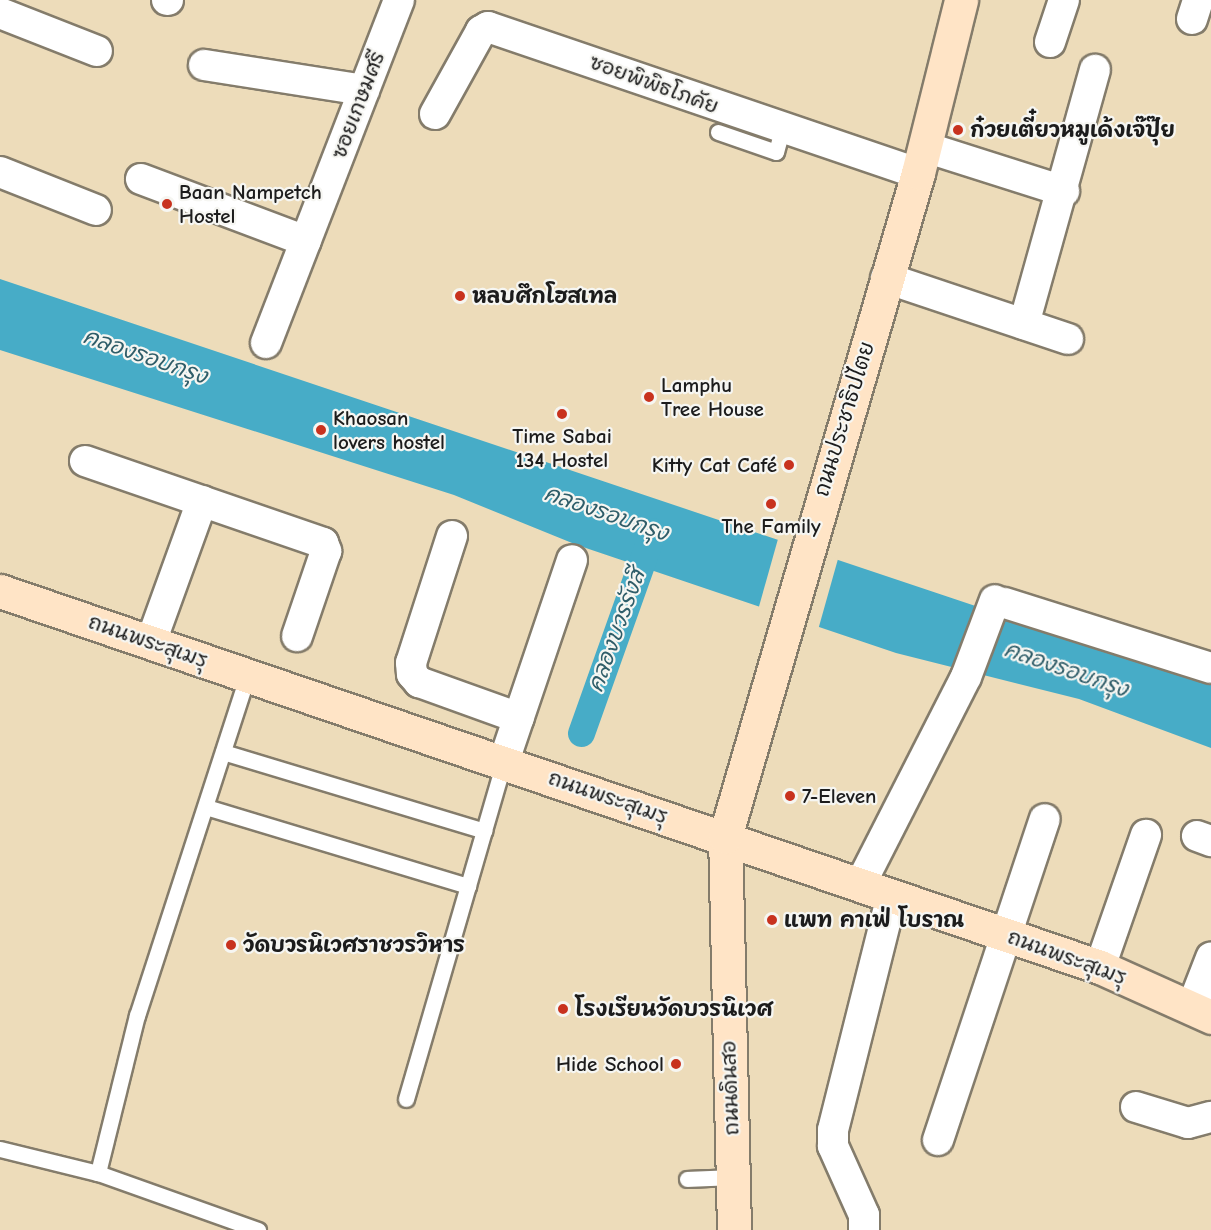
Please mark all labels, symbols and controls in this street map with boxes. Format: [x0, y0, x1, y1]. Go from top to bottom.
street label: ซอยเกษมศรี [326, 48, 390, 162]
street label: ซอยพิพิธโภคัย [586, 49, 722, 119]
place label: ก๋วยเตี๋ยวหมูเด้งเจ๊ปุ๊ย [970, 117, 1175, 143]
marker: ก๋วยเตี๋ยวหมูเด้งเจ๊ปุ๊ย [951, 123, 965, 137]
place label: Baan Nampetch Hostel [179, 179, 322, 229]
marker: Baan Nampetch Hostel [160, 197, 174, 211]
place label: หลบศึกโฮสเทล [472, 283, 617, 309]
marker: หลบศึกโฮสเทล [453, 289, 467, 303]
water label: คลองรอบกรุง [80, 324, 210, 390]
street label: ถนนประชาธิปไตย [808, 339, 880, 499]
place label: Lamphu Tree House [661, 372, 764, 422]
marker: Lamphu Tree House [642, 390, 656, 404]
place label: Khaosan lovers hostel [333, 405, 445, 455]
marker: Time Sabai 134 Hostel [555, 407, 569, 421]
marker: Khaosan lovers hostel [314, 423, 328, 437]
place label: Time Sabai 134 Hostel [512, 423, 612, 473]
place label: Kitty Cat Café [652, 452, 777, 478]
marker: Kitty Cat Café [782, 458, 796, 472]
water label: คลองรอบกรุง [541, 481, 671, 547]
marker: The Family [764, 497, 778, 511]
place label: The Family [721, 513, 821, 539]
water label: คลองบวรรังสี [583, 566, 651, 696]
street label: ถนนพระสุเมรุ [85, 609, 211, 673]
water label: คลองรอบกรุง [1001, 637, 1131, 703]
street label: ถนนพระสุเมรุ [545, 765, 671, 829]
place label: 7-Eleven [802, 783, 876, 809]
marker: 7-Eleven [783, 789, 797, 803]
place label: แพท คาเฟ่ โบราณ [784, 907, 964, 933]
marker: แพท คาเฟ่ โบราณ [765, 913, 779, 927]
street label: ถนนพระสุเมรุ [1004, 924, 1130, 990]
place label: วัดบวรนิเวศราชวรวิหาร [243, 932, 465, 958]
marker: วัดบวรนิเวศราชวรวิหาร [224, 938, 238, 952]
place label: โรงเรียนวัดบวรนิเวศ [575, 996, 772, 1022]
marker: โรงเรียนวัดบวรนิเวศ [556, 1002, 570, 1016]
street label: ถนนดินสอ [716, 1040, 744, 1136]
place label: Hide School [556, 1051, 664, 1077]
marker: Hide School [669, 1057, 683, 1071]

